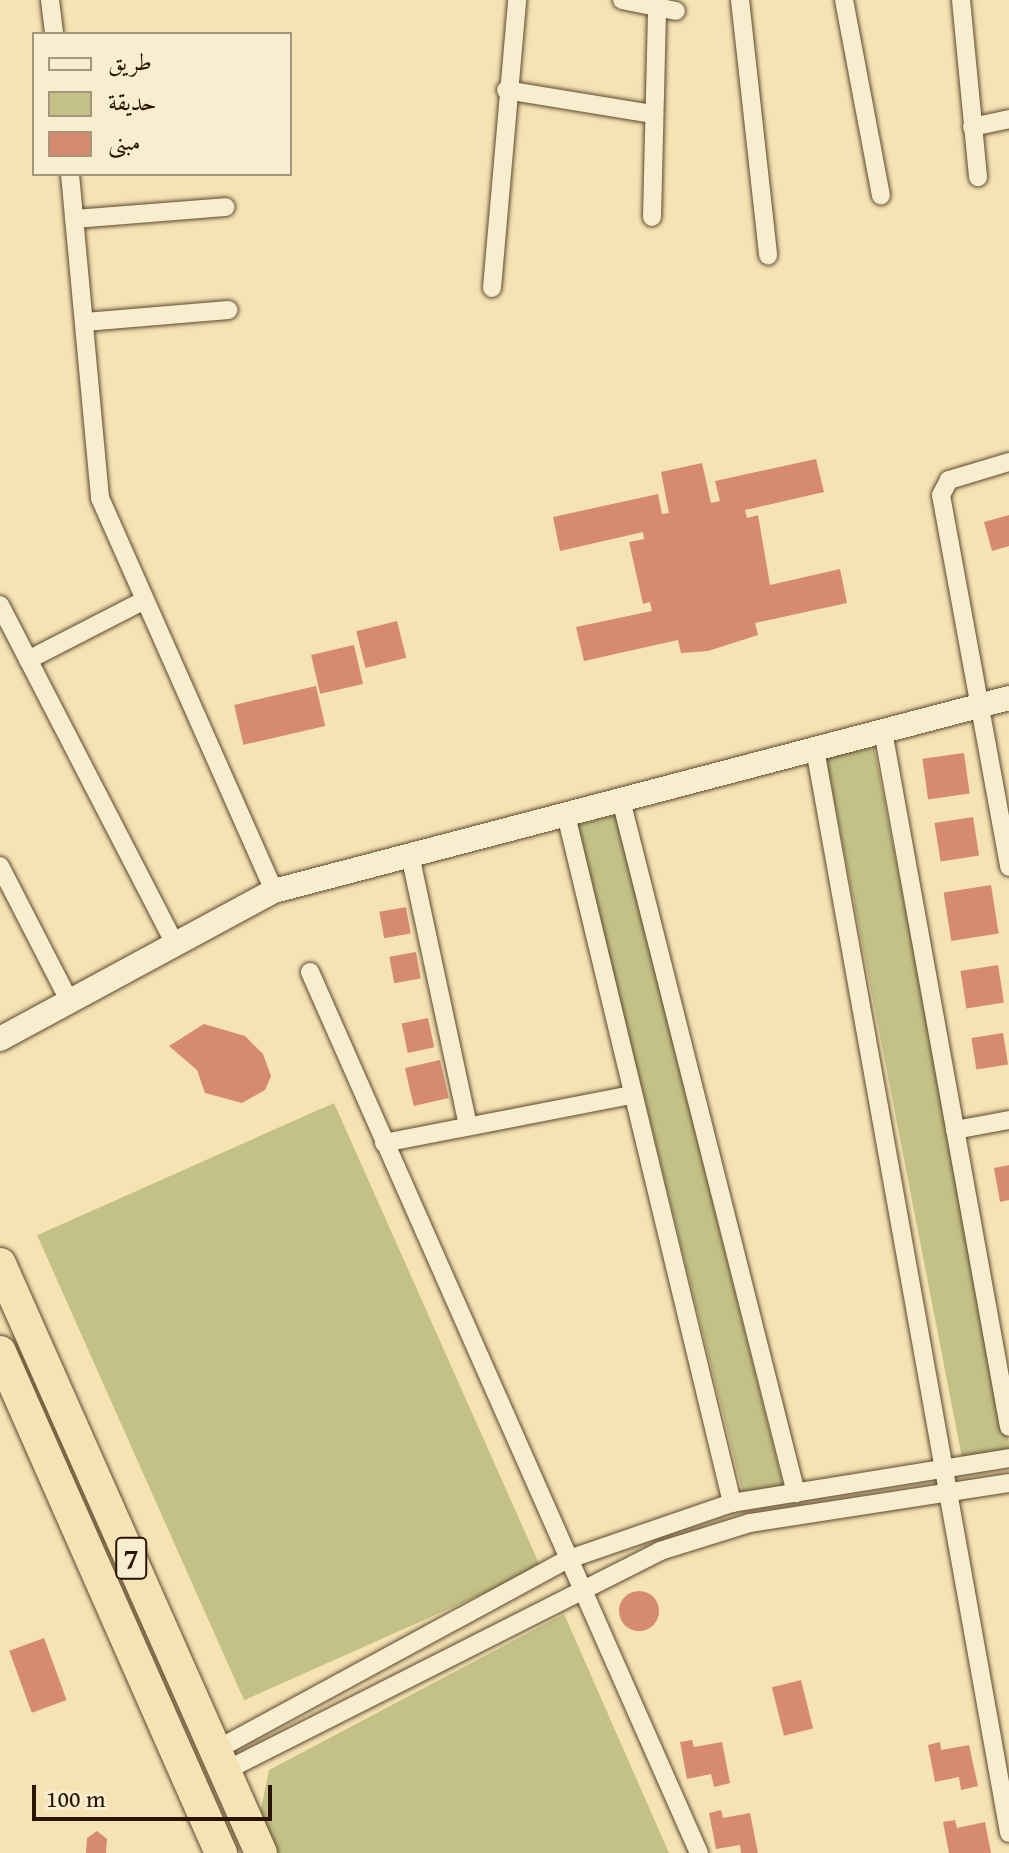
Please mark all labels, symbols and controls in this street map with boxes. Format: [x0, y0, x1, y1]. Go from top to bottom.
legend [32, 32, 292, 176]
text: طريق [108, 44, 152, 79]
text: حديقة [108, 84, 157, 119]
text: مبنى [108, 124, 141, 159]
road number: 7 [115, 1532, 147, 1584]
scale bar [36, 1769, 276, 1819]
text: 100 m [46, 1781, 106, 1816]

